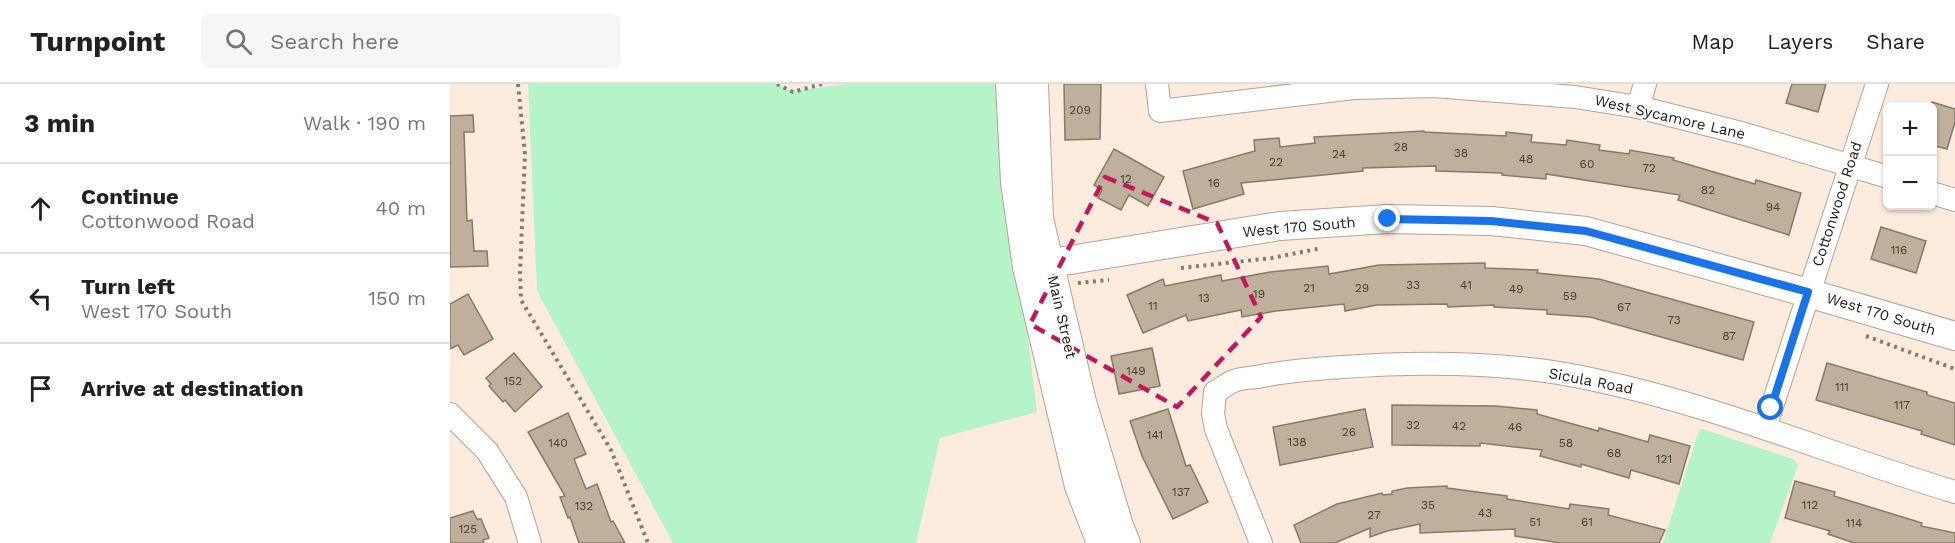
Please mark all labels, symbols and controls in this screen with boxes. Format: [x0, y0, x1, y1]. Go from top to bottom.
search box [201, 14, 621, 68]
text: Turnpoint [30, 25, 165, 58]
icon: search [222, 25, 255, 58]
text: Search here [270, 29, 399, 54]
text: Map [1691, 29, 1734, 54]
text: Layers [1767, 29, 1833, 54]
text: Share [1866, 29, 1925, 54]
street label: West Sycamore Lane [1593, 91, 1747, 143]
map controls [1883, 102, 1937, 210]
button: + [1883, 102, 1937, 156]
house number: 209 [1069, 103, 1091, 117]
text: 3 min [24, 108, 95, 138]
text: Walk · 190 m [303, 111, 426, 135]
street label: Cottonwood Road [1808, 139, 1866, 269]
house number: 28 [1394, 140, 1408, 154]
house number: 38 [1454, 146, 1468, 160]
house number: 24 [1332, 147, 1346, 161]
house number: 48 [1519, 152, 1533, 166]
house number: 22 [1269, 155, 1283, 169]
button: − [1883, 156, 1937, 210]
house number: 60 [1580, 157, 1594, 171]
house number: 72 [1642, 161, 1656, 175]
house number: 12 [1120, 172, 1132, 186]
house number: 16 [1208, 176, 1220, 190]
house number: 82 [1701, 183, 1715, 197]
text: Continue [81, 184, 179, 209]
icon: ahead [24, 192, 57, 225]
text: 40 m [375, 196, 426, 220]
house number: 94 [1766, 200, 1780, 214]
route end [1374, 205, 1400, 231]
text: Cottonwood Road [81, 209, 255, 233]
street label: West 170 South [1242, 213, 1356, 241]
house number: 116 [1891, 243, 1907, 257]
text: Turn left [81, 274, 175, 299]
street label: Main Street [1044, 274, 1080, 361]
house number: 33 [1406, 278, 1420, 292]
house number: 41 [1460, 278, 1472, 292]
house number: 21 [1303, 281, 1315, 295]
house number: 29 [1355, 281, 1369, 295]
icon: left [24, 282, 57, 315]
house number: 49 [1509, 282, 1523, 296]
text: 150 m [368, 286, 426, 310]
house number: 19 [1253, 287, 1265, 301]
house number: 59 [1563, 289, 1577, 303]
street label: West 170 South [1824, 289, 1938, 339]
house number: 13 [1198, 291, 1210, 305]
text: West 170 South [81, 299, 232, 323]
house number: 11 [1148, 299, 1158, 313]
house number: 67 [1617, 300, 1631, 314]
house number: 73 [1667, 313, 1681, 327]
house number: 87 [1722, 329, 1736, 343]
house number: 149 [1126, 364, 1146, 378]
street label: Sicula Road [1547, 364, 1635, 398]
icon: arrive [24, 372, 57, 405]
house number: 152 [504, 374, 522, 388]
text: Arrive at destination [81, 376, 304, 401]
house number: 111 [1835, 380, 1849, 394]
route start [1757, 394, 1783, 420]
house number: 117 [1894, 398, 1910, 412]
house number: 32 [1406, 418, 1420, 432]
house number: 42 [1452, 419, 1466, 433]
house number: 46 [1508, 420, 1522, 434]
house number: 26 [1342, 425, 1356, 439]
house number: 141 [1147, 428, 1163, 442]
house number: 138 [1287, 435, 1307, 449]
house number: 140 [548, 436, 568, 450]
house number: 58 [1559, 436, 1573, 450]
house number: 68 [1607, 446, 1621, 460]
house number: 121 [1656, 452, 1672, 466]
house number: 137 [1172, 485, 1190, 499]
house number: 35 [1421, 498, 1435, 512]
house number: 112 [1802, 498, 1818, 512]
house number: 132 [575, 499, 593, 513]
house number: 43 [1478, 506, 1492, 520]
house number: 27 [1367, 508, 1381, 522]
house number: 51 [1529, 515, 1541, 529]
house number: 61 [1581, 515, 1593, 529]
house number: 114 [1846, 516, 1862, 530]
house number: 125 [459, 522, 477, 536]

